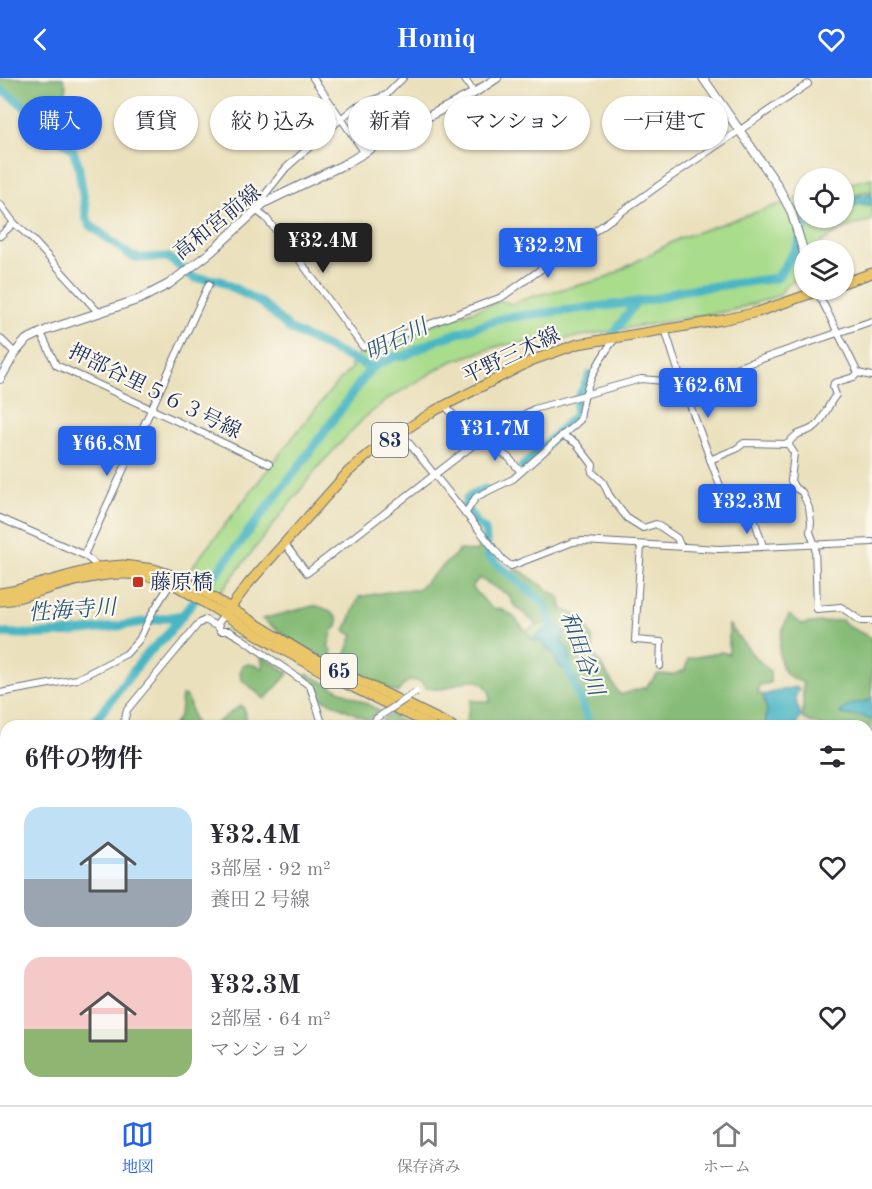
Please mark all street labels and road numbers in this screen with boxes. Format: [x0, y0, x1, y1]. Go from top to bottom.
street label: 高和宮前線 [169, 180, 265, 264]
street label: 平野三木線 [459, 323, 564, 388]
street label: 押部谷里５６３号線 [65, 340, 245, 443]
road number: 83 [372, 423, 408, 457]
road number: 65 [321, 654, 357, 688]

